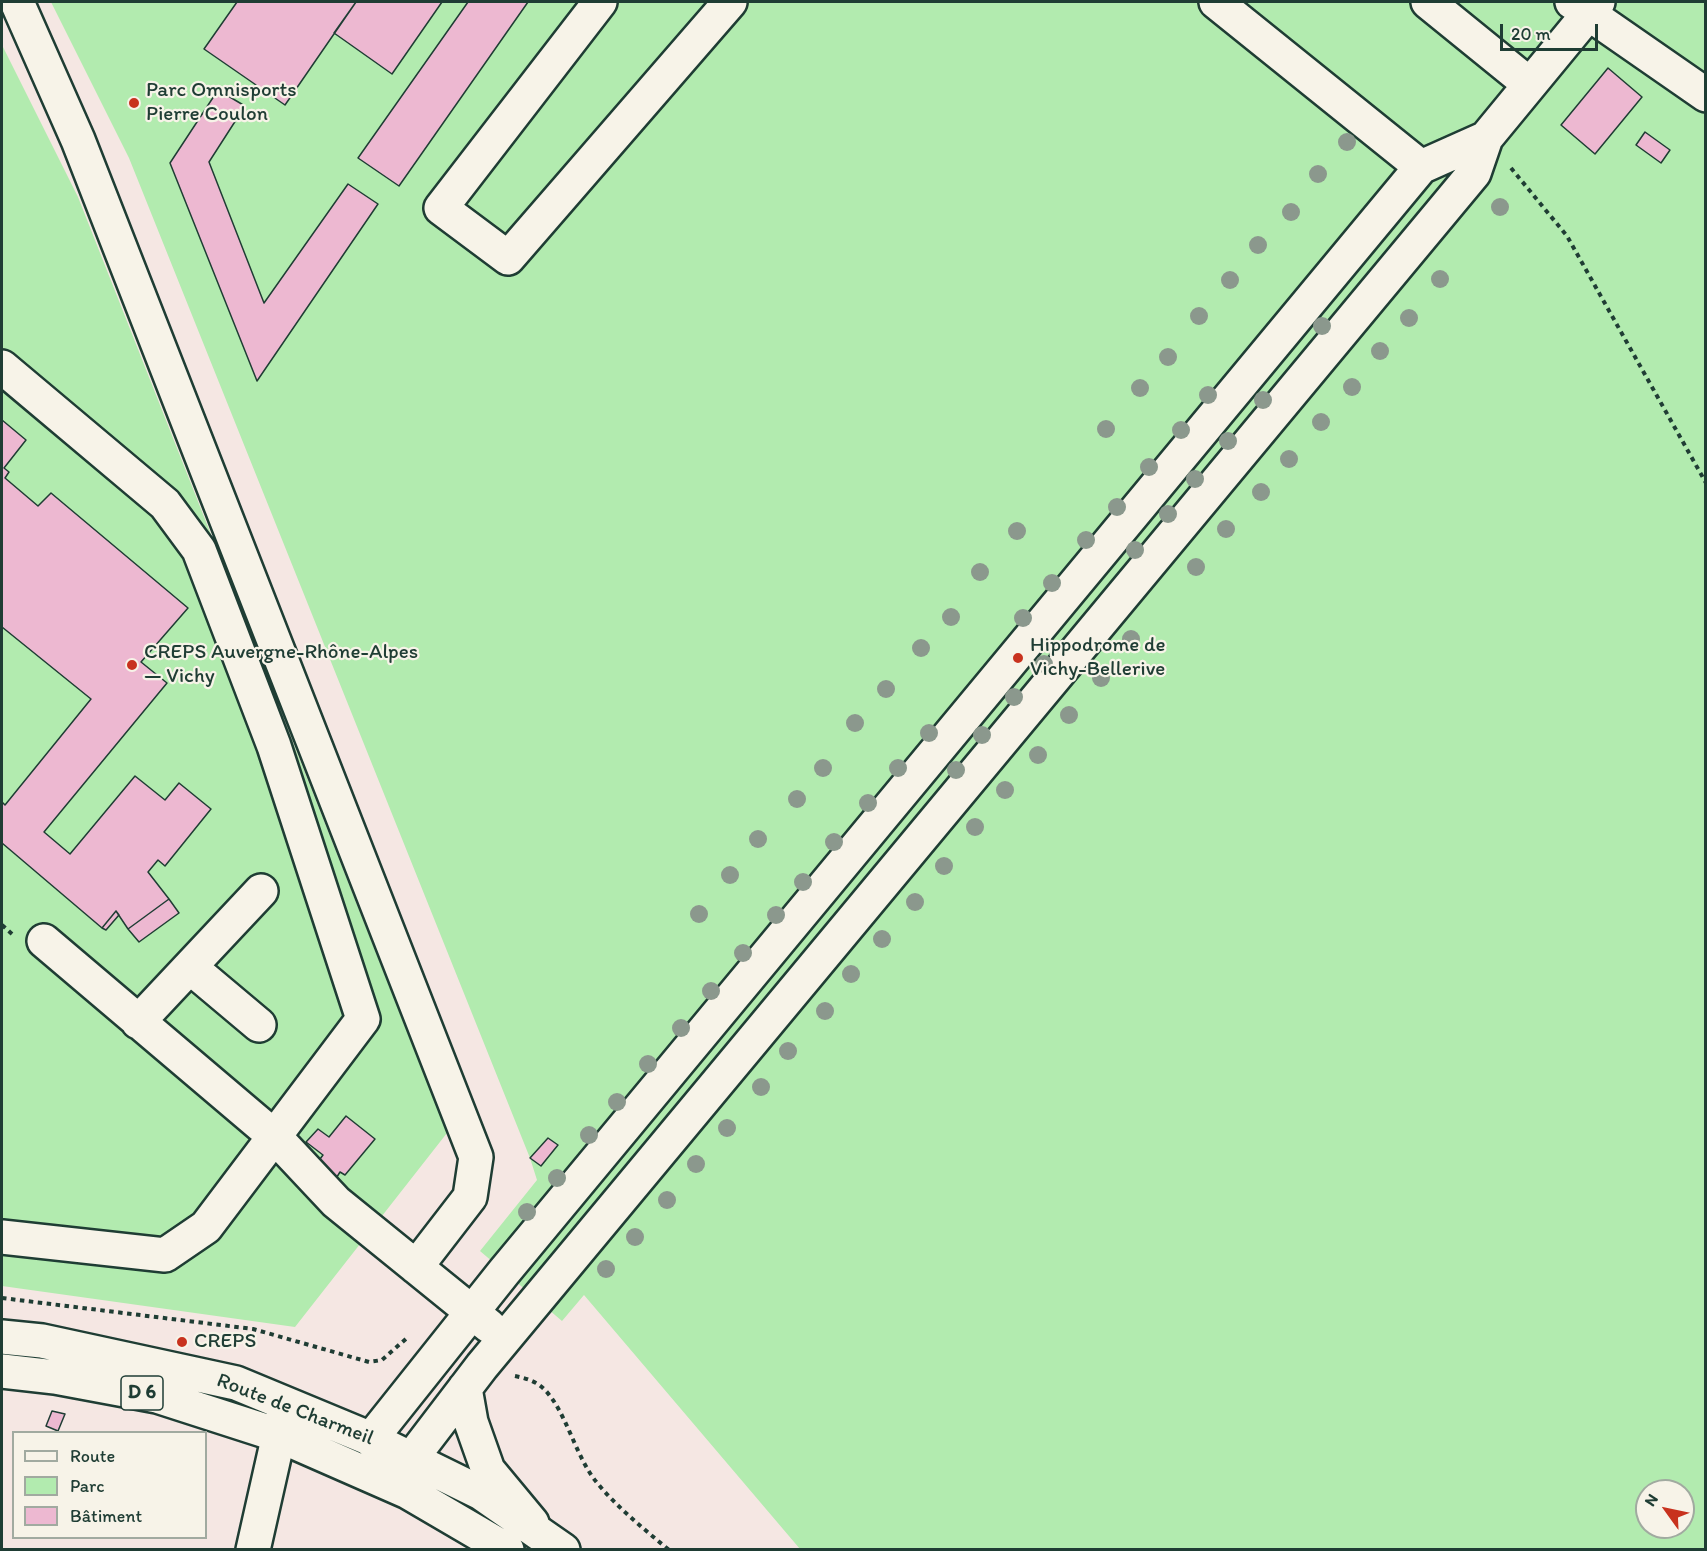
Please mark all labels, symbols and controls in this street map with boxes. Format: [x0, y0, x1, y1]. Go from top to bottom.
scale bar [1503, 12, 1600, 50]
text: 20 m [1511, 23, 1551, 45]
place label: Parc Omnisports Pierre Coulon [146, 78, 297, 128]
marker: Parc Omnisports Pierre Coulon [127, 96, 141, 110]
place label: Hippodrome de Vichy-Bellerive [1030, 633, 1166, 683]
place label: CREPS Auvergne-Rhône-Alpes — Vichy [144, 640, 418, 690]
marker: Hippodrome de Vichy-Bellerive [1011, 651, 1025, 665]
marker: CREPS Auvergne-Rhône-Alpes — Vichy [125, 658, 139, 672]
place label: CREPS [194, 1329, 256, 1355]
marker: CREPS [175, 1335, 189, 1349]
street label: Route de Charmeil [213, 1368, 377, 1452]
road number: D 6 [121, 1376, 163, 1410]
legend [12, 1431, 207, 1539]
text: Route [70, 1445, 115, 1467]
text: Parc [70, 1475, 104, 1497]
north arrow [1635, 1479, 1695, 1539]
text: N [1640, 1490, 1662, 1510]
text: Bâtiment [70, 1505, 142, 1527]

